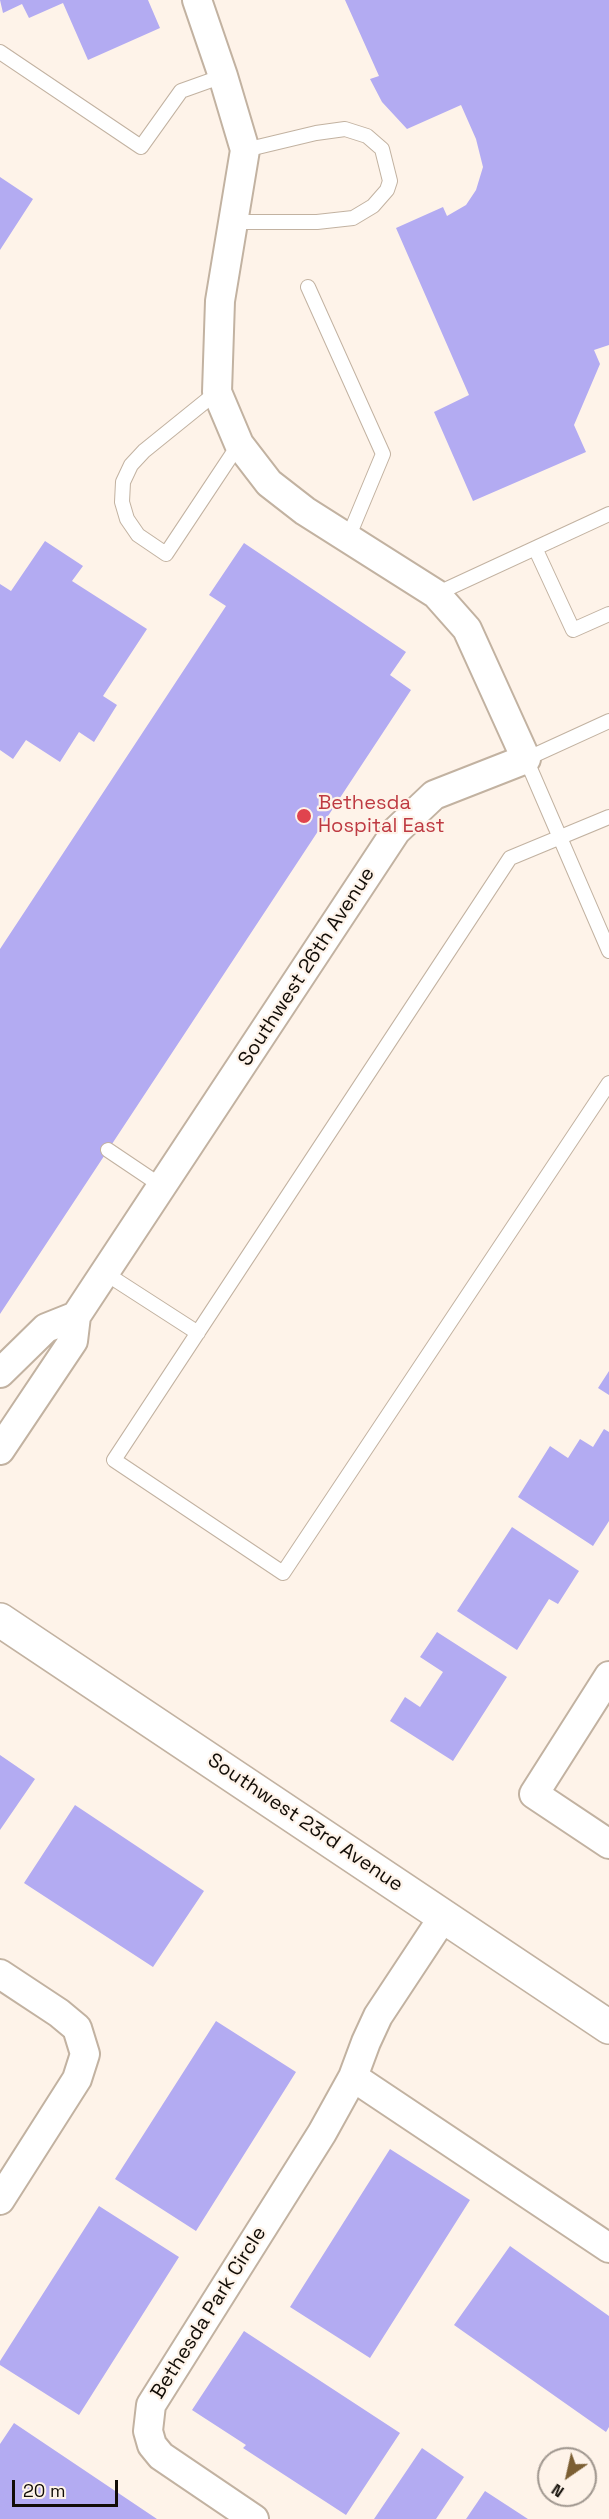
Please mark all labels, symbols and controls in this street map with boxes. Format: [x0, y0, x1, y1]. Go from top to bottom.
place label: Bethesda Hospital East [318, 792, 445, 839]
marker: Bethesda Hospital East [295, 807, 313, 825]
street label: Southwest 26th Avenue [234, 863, 380, 1071]
street label: Southwest 23rd Avenue [203, 1749, 407, 1897]
street label: Bethesda Park Circle [146, 2223, 272, 2403]
north arrow [537, 2447, 597, 2507]
scale bar [15, 2468, 122, 2506]
text: 20 m [23, 2479, 66, 2502]
text: N [547, 2479, 568, 2502]

